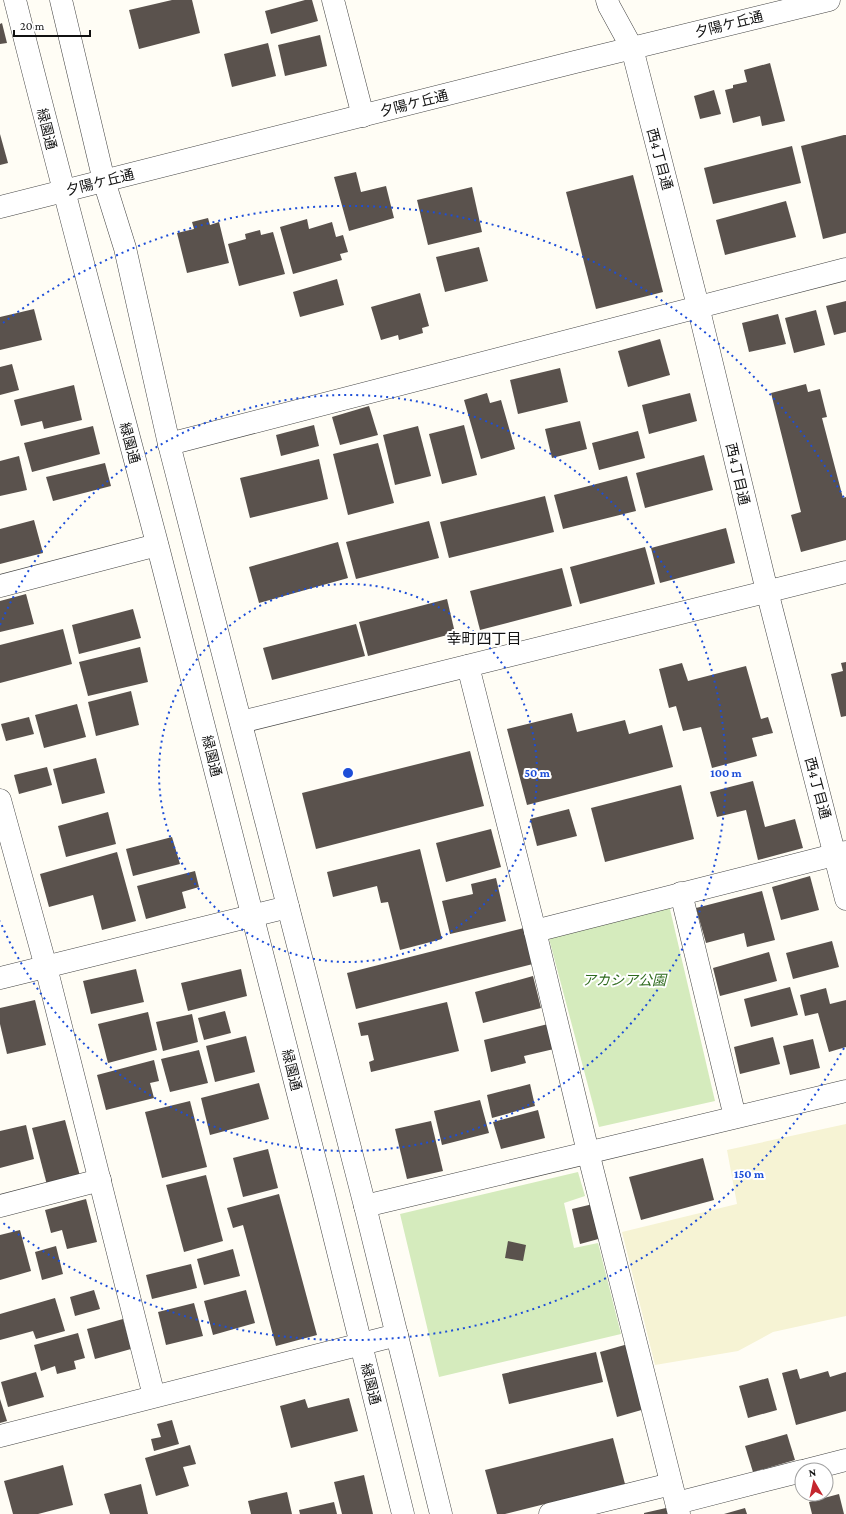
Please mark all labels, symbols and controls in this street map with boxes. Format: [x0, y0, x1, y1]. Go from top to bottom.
street label: 夕陽ケ丘通 [693, 8, 765, 40]
scale bar [14, 12, 90, 38]
text: 20 m [20, 19, 45, 33]
street label: 夕陽ケ丘通 [378, 87, 450, 119]
street label: 緑園通 [34, 107, 60, 151]
street label: 西4丁目通 [644, 126, 676, 192]
street label: 夕陽ケ丘通 [64, 166, 136, 198]
street label: 緑園通 [117, 421, 143, 465]
street label: 西4丁目通 [723, 441, 753, 507]
district label: 幸町四丁目 [446, 631, 522, 647]
street label: 緑園通 [199, 734, 225, 778]
street label: 西4丁目通 [802, 755, 834, 821]
centre of rings [341, 766, 355, 780]
text: 50 m [524, 766, 551, 780]
text: 100 m [710, 766, 743, 780]
park label: アカシア公園 [582, 972, 668, 988]
street label: 緑園通 [279, 1048, 305, 1092]
text: 150 m [734, 1167, 765, 1181]
street label: 緑園通 [358, 1362, 384, 1406]
north arrow [794, 1462, 834, 1502]
text: N [808, 1466, 818, 1479]

